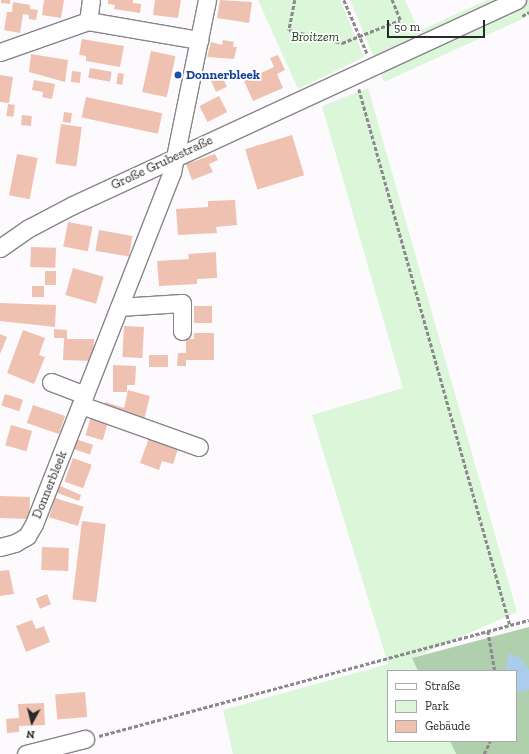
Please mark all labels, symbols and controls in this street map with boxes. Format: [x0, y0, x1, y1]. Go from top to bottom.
scale bar [389, 12, 487, 38]
text: 50 m [394, 20, 420, 34]
park label: Broitzem [291, 29, 339, 45]
place label: Donnerbleek [186, 67, 260, 83]
marker: Donnerbleek [173, 70, 183, 80]
street label: Große Grubestraße [109, 133, 215, 193]
street label: Donnerbleek [29, 449, 71, 521]
legend [387, 670, 517, 742]
text: Straße [425, 679, 460, 693]
text: Park [425, 699, 449, 713]
north arrow [12, 702, 52, 742]
text: Gebäude [425, 719, 470, 733]
text: N [26, 727, 35, 741]

